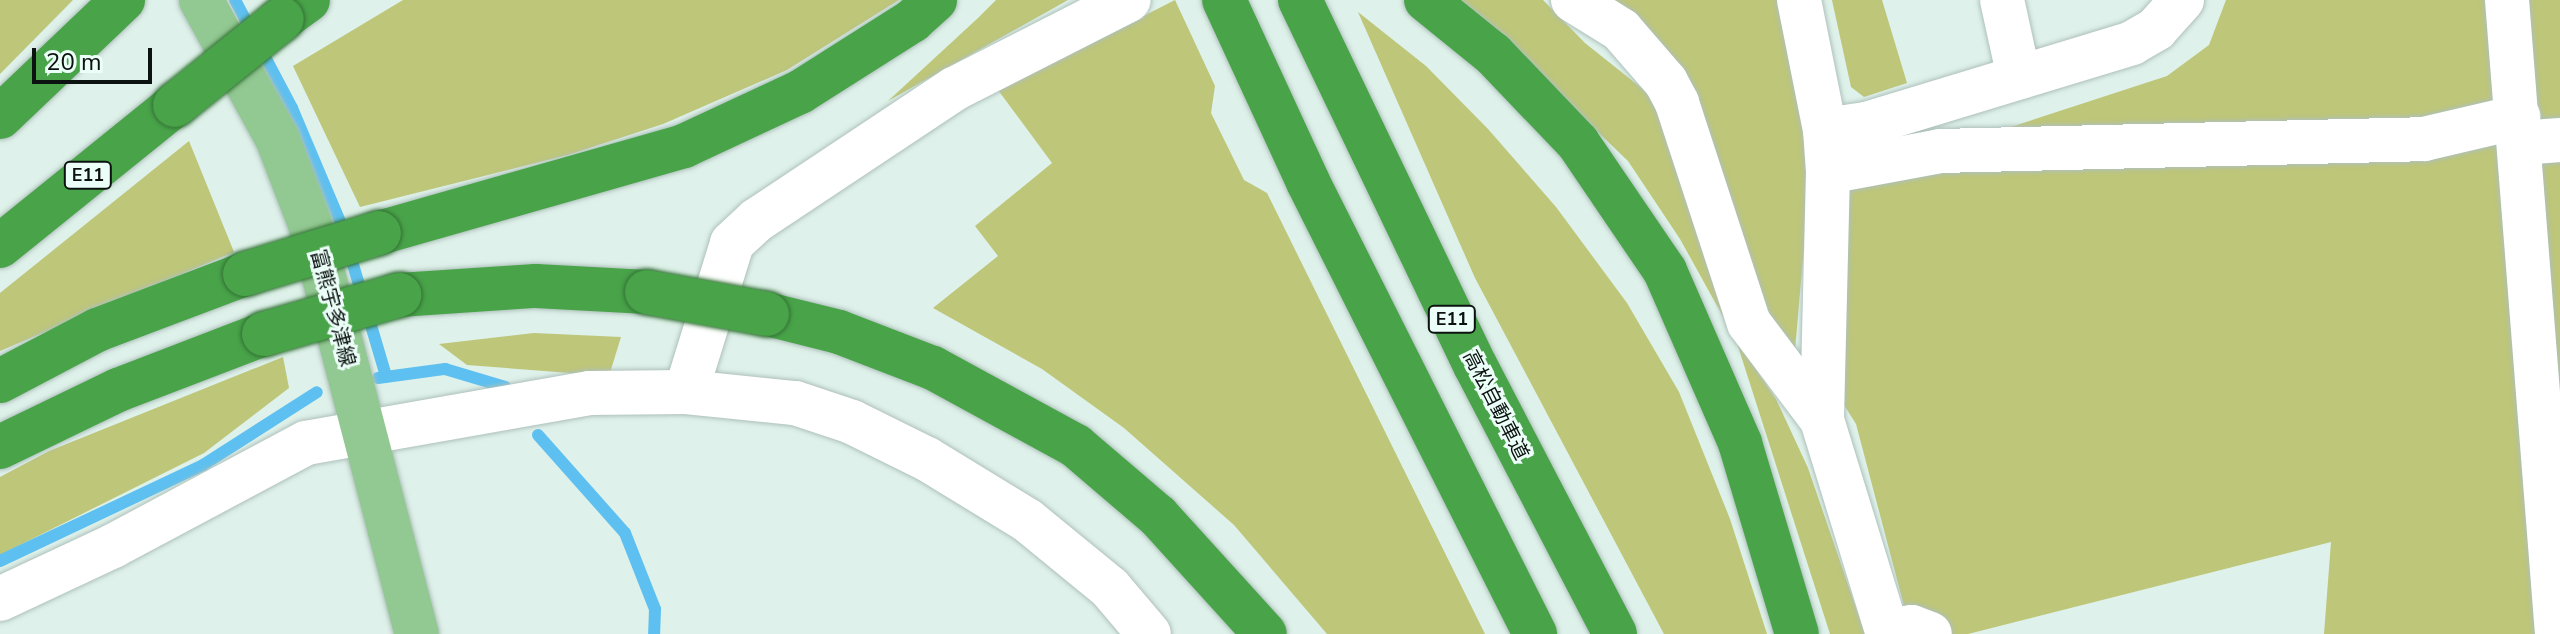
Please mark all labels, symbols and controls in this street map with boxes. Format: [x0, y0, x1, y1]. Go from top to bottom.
scale bar [36, 32, 156, 82]
text: 20 m [46, 46, 102, 78]
road number: E11 [62, 161, 114, 189]
street label: 富熊宇多津線 [306, 247, 360, 369]
road number: E11 [1426, 305, 1478, 333]
street label: 高松自動車道 [1458, 346, 1534, 464]

